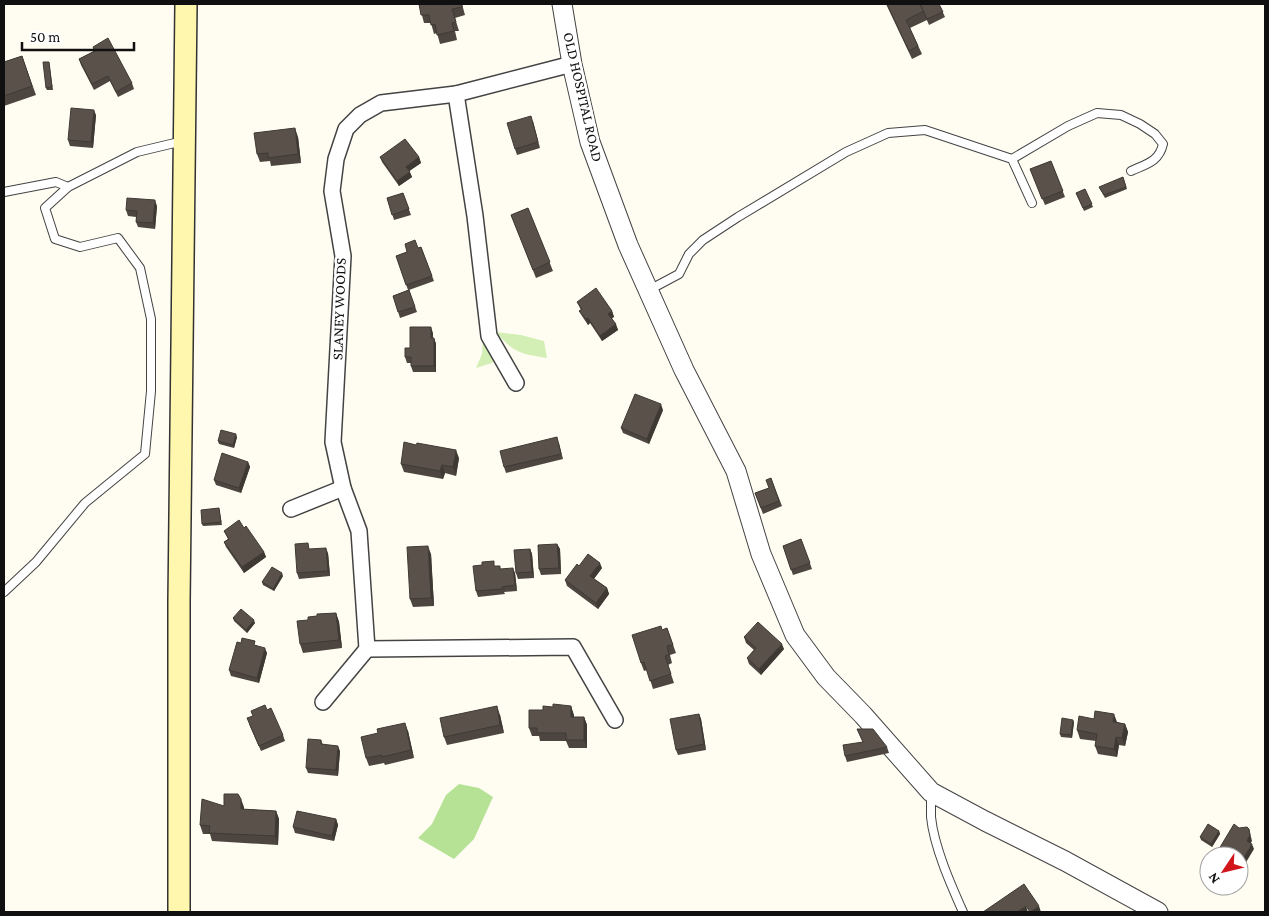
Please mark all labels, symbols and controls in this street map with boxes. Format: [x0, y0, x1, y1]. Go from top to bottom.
scale bar [22, 20, 135, 52]
text: 50 m [30, 29, 60, 45]
street label: OLD HOSPITAL ROAD [560, 31, 606, 163]
street label: SLANEY WOODS [329, 258, 349, 360]
north arrow [1199, 846, 1249, 896]
text: N [1204, 870, 1223, 887]

